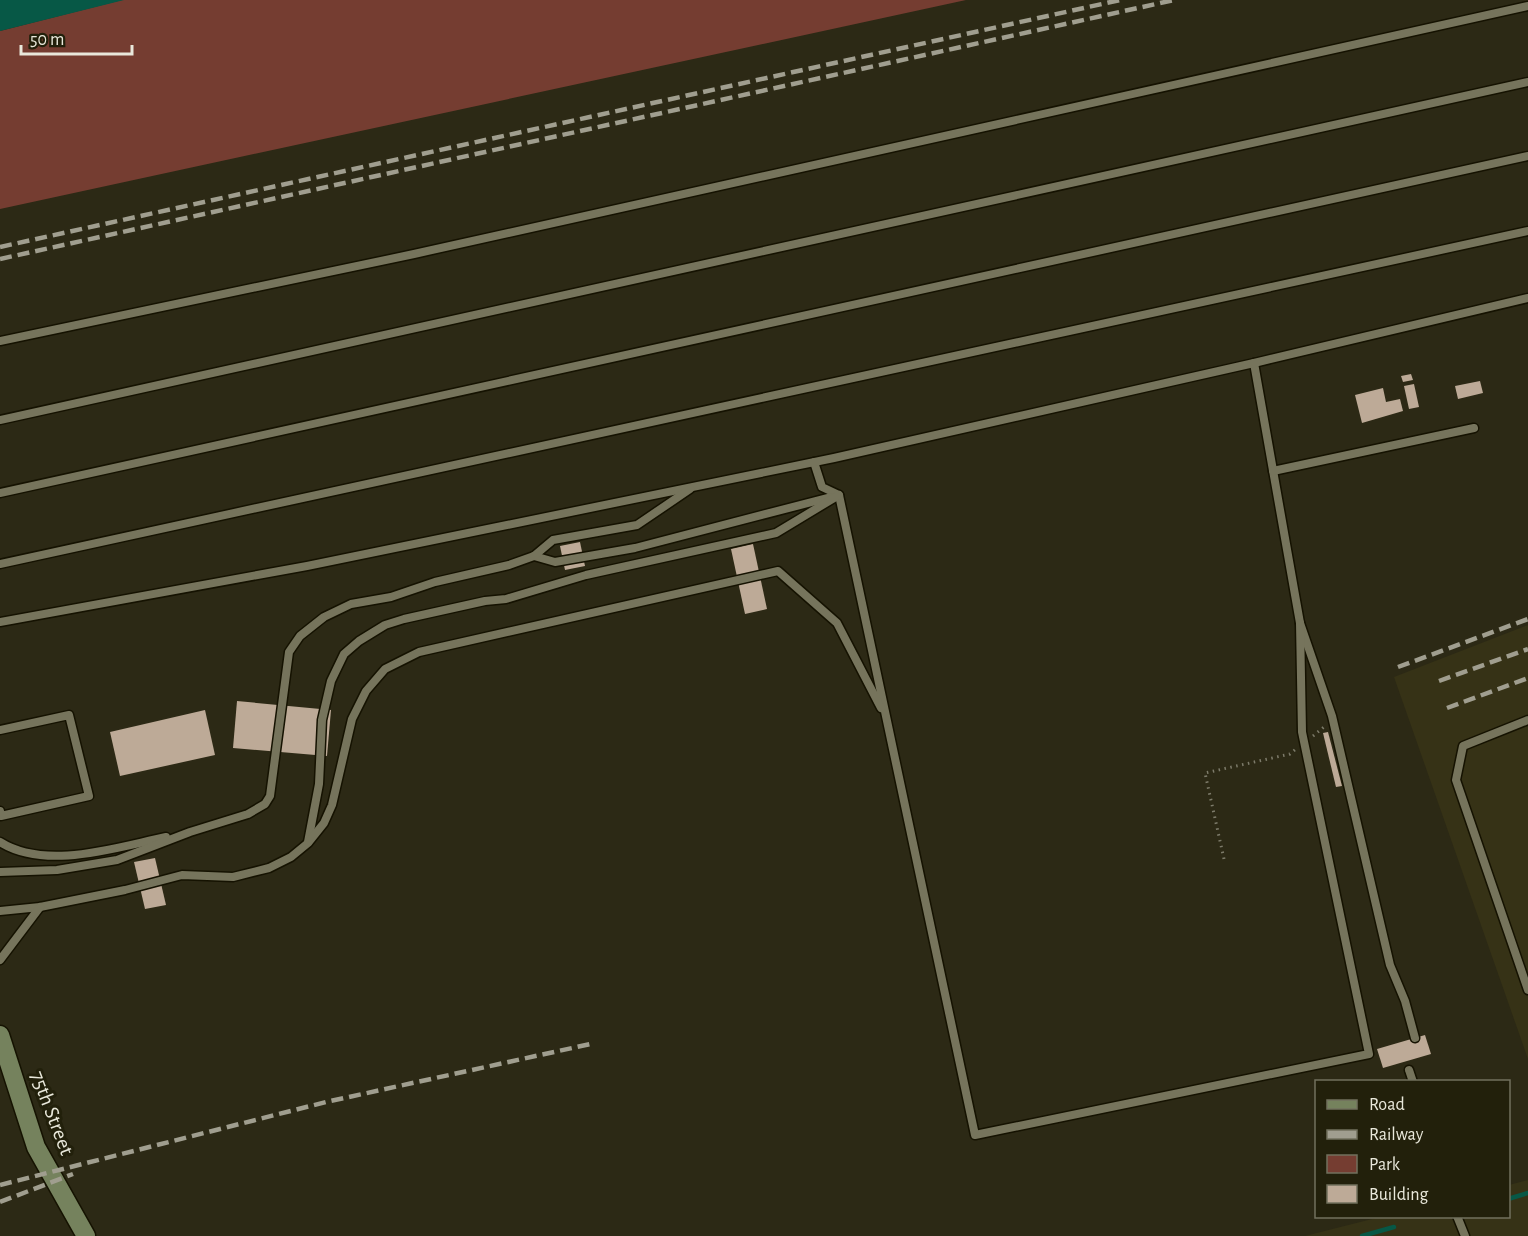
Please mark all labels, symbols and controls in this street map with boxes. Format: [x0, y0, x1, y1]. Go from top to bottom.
scale bar [21, 18, 132, 56]
text: 50 m [30, 31, 64, 49]
street label: 75th Street [26, 1068, 78, 1158]
legend [1315, 1080, 1510, 1218]
text: Road [1369, 1096, 1405, 1114]
text: Railway [1369, 1126, 1424, 1144]
text: Park [1369, 1156, 1401, 1174]
text: Building [1369, 1186, 1429, 1204]

